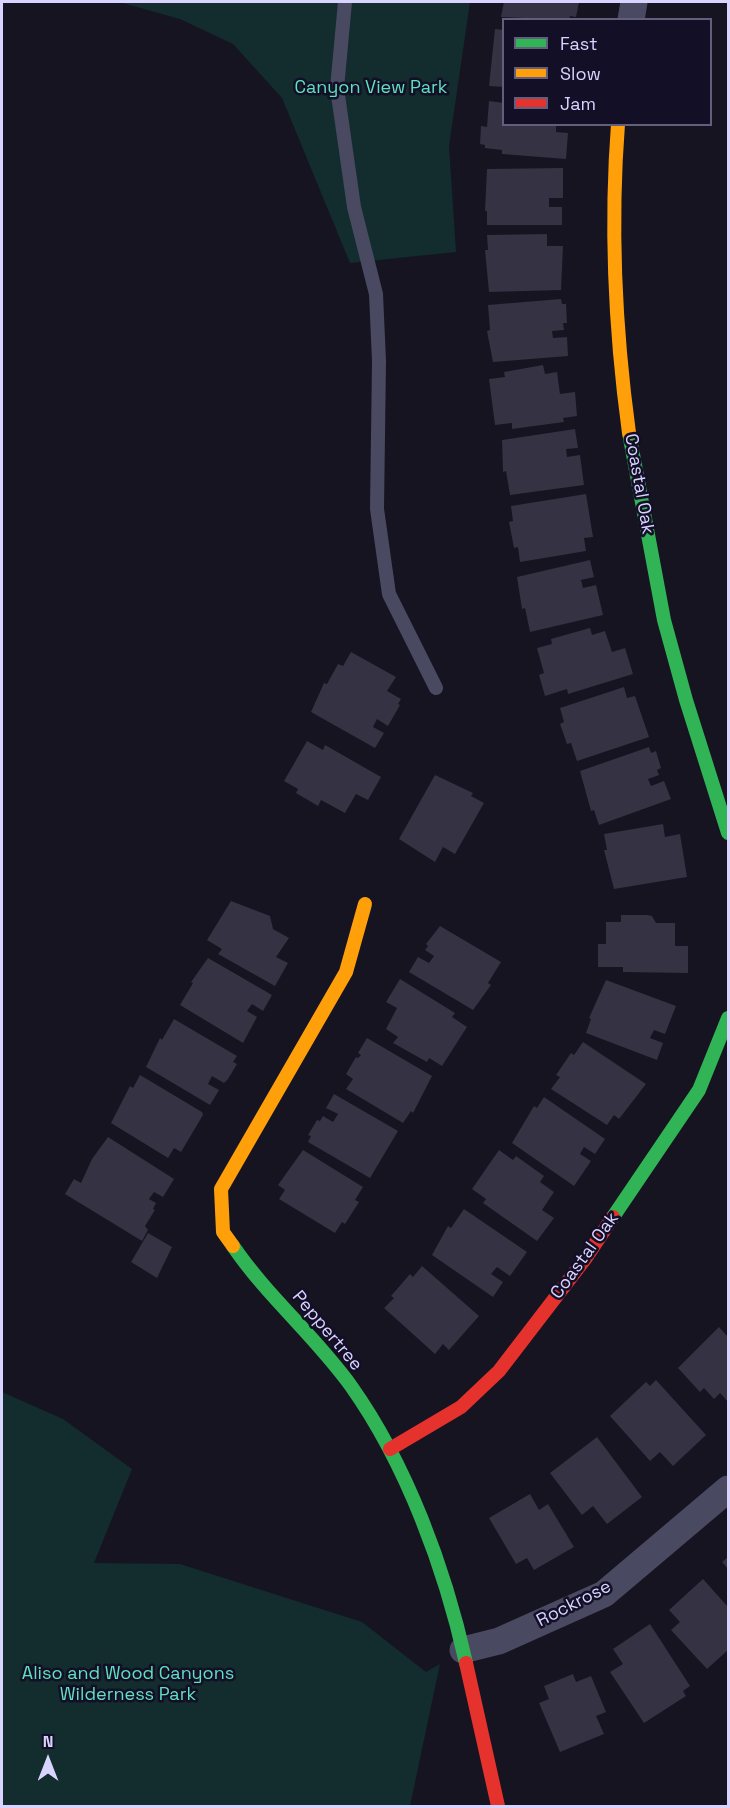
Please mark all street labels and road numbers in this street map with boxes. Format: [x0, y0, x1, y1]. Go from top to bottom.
street label: Coastal Oak [620, 432, 658, 536]
street label: Coastal Oak [546, 1208, 624, 1304]
street label: Peppertree [287, 1287, 367, 1375]
street label: Rockrose [533, 1576, 615, 1632]

